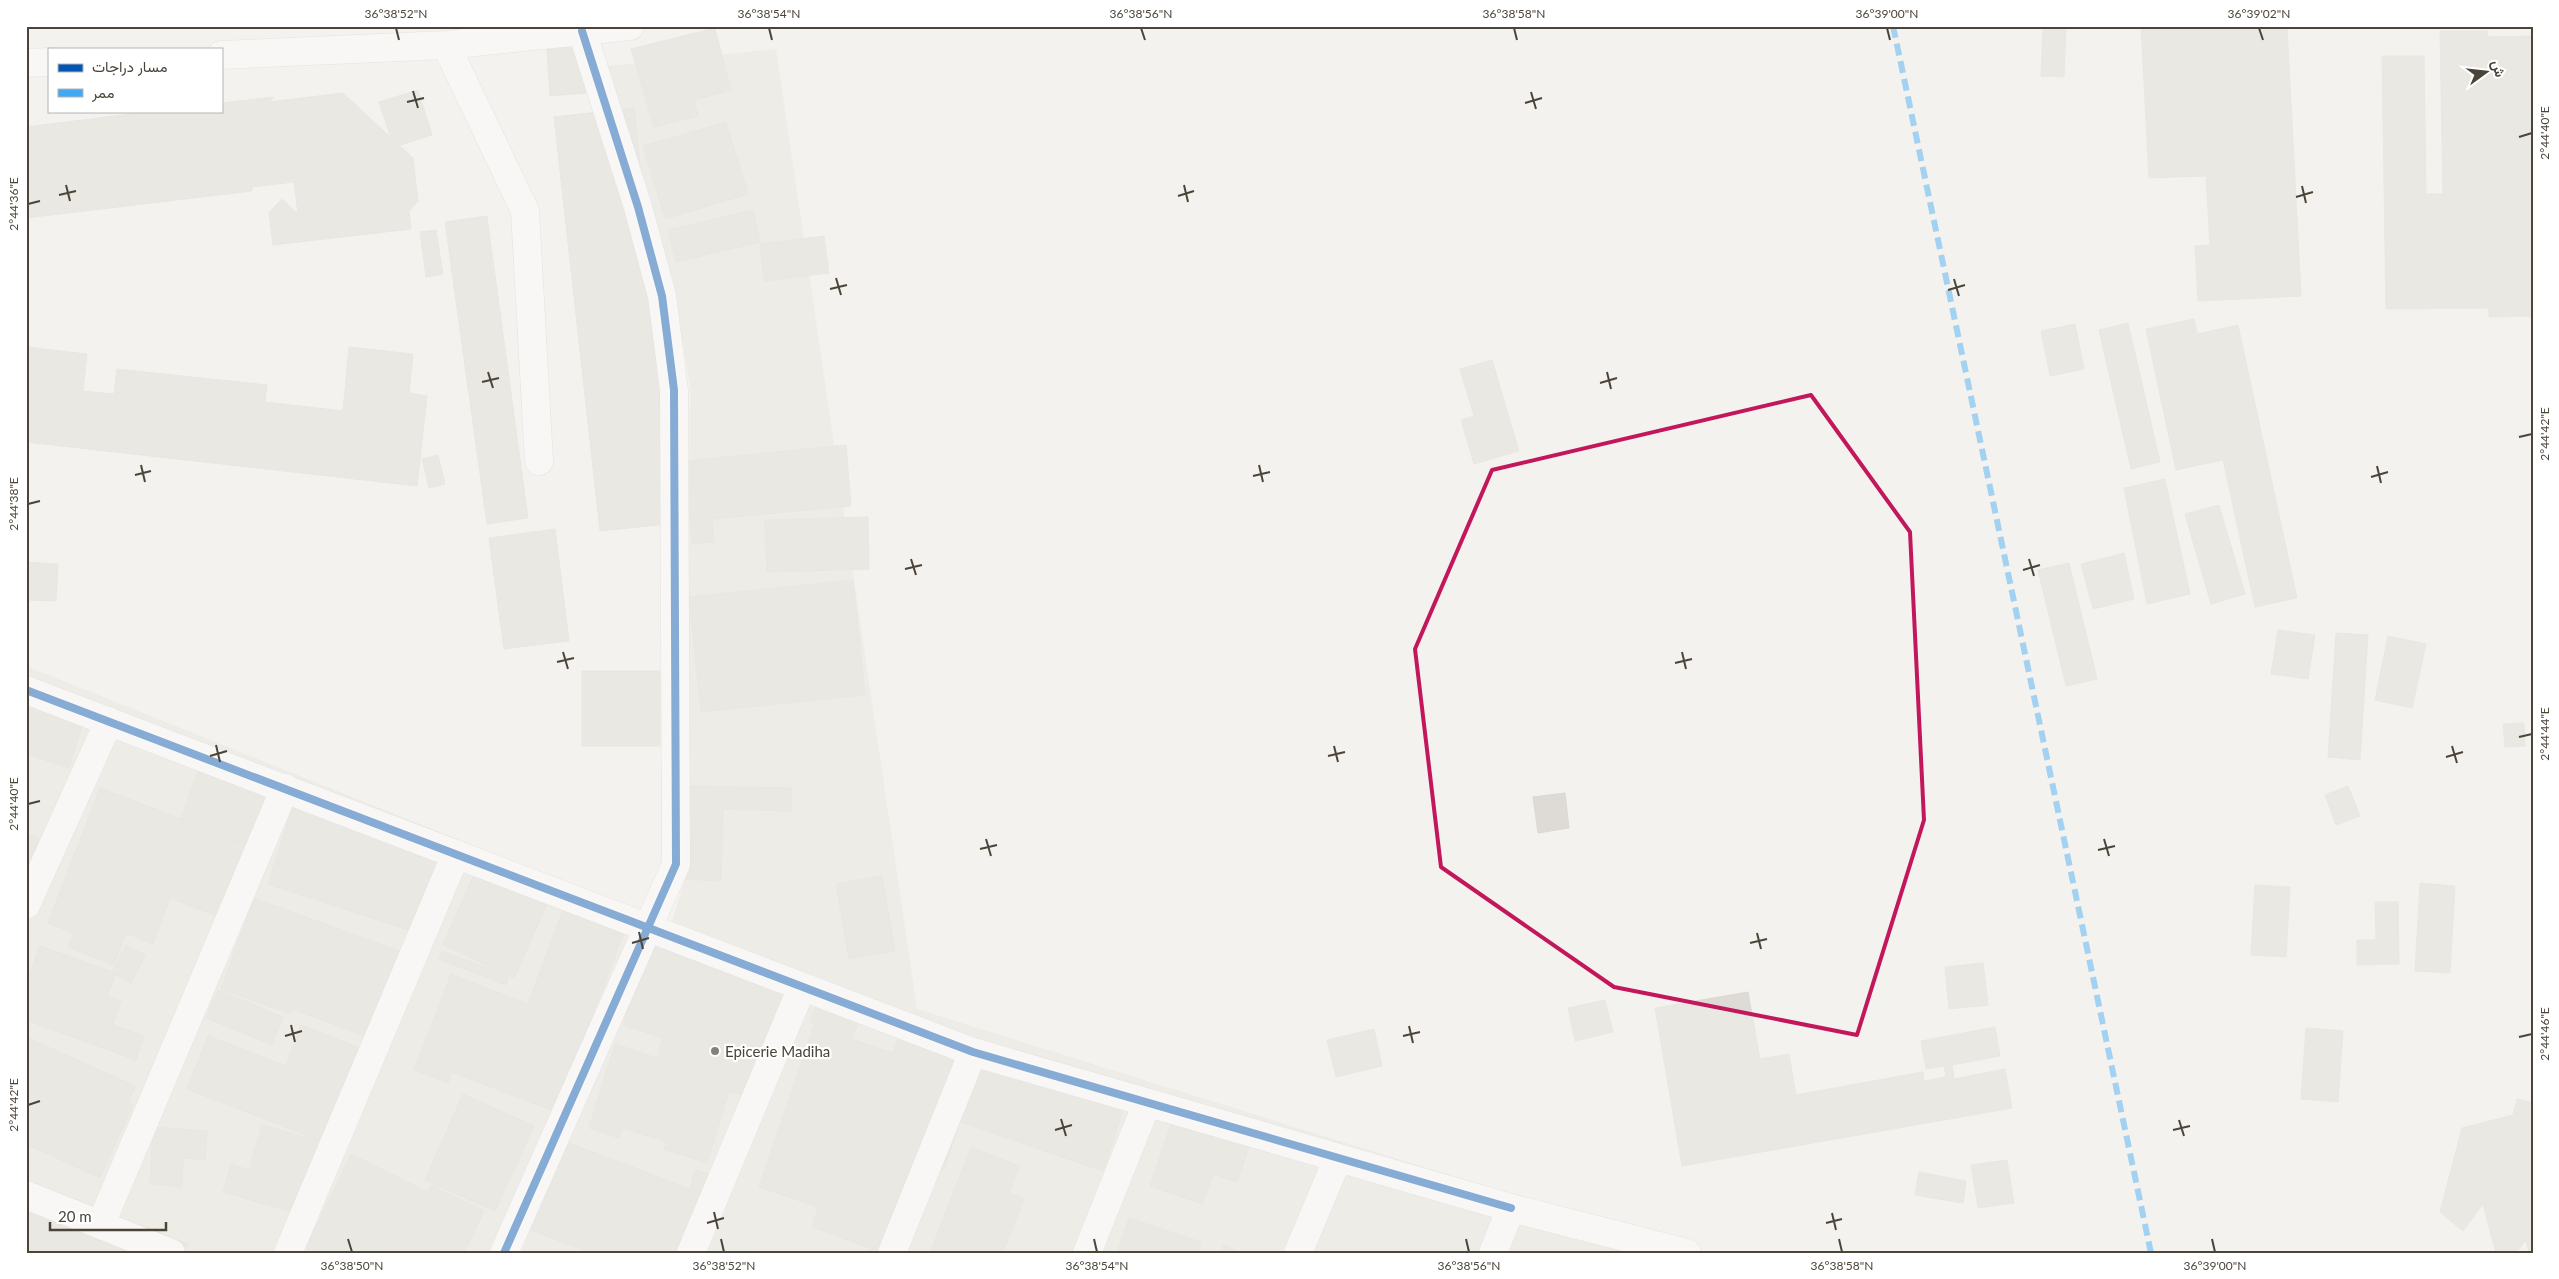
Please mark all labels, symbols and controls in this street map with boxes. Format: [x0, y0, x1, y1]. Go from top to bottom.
text: 36°38'52"N [365, 6, 427, 21]
text: 36°38'54"N [738, 6, 800, 21]
text: 36°38'56"N [1110, 6, 1172, 21]
text: 36°38'58"N [1483, 6, 1545, 21]
text: 36°39'00"N [1856, 6, 1918, 21]
text: 36°39'02"N [2228, 6, 2290, 21]
legend [48, 48, 222, 112]
north arrow [2462, 48, 2512, 98]
text: مسار دراجات [92, 57, 167, 76]
text: ش [2488, 58, 2509, 79]
text: ممر [91, 83, 114, 102]
text: 2°44'40"E [2537, 106, 2552, 160]
text: 2°44'36"E [6, 177, 21, 231]
text: 2°44'42"E [2537, 407, 2552, 461]
text: 2°44'38"E [6, 477, 21, 531]
text: 2°44'44"E [2537, 707, 2552, 761]
text: 2°44'40"E [6, 777, 21, 831]
text: 2°44'46"E [2537, 1007, 2552, 1061]
place label: Epicerie Madiha [725, 1042, 830, 1060]
marker: Epicerie Madiha [709, 1045, 721, 1057]
text: 2°44'42"E [6, 1078, 21, 1132]
scale bar [50, 1199, 166, 1231]
text: 20 m [58, 1207, 92, 1225]
text: 36°38'50"N [321, 1258, 383, 1273]
text: 36°38'52"N [693, 1258, 755, 1273]
text: 36°38'54"N [1066, 1258, 1128, 1273]
text: 36°38'56"N [1438, 1258, 1500, 1273]
text: 36°38'58"N [1811, 1258, 1873, 1273]
text: 36°39'00"N [2184, 1258, 2246, 1273]

